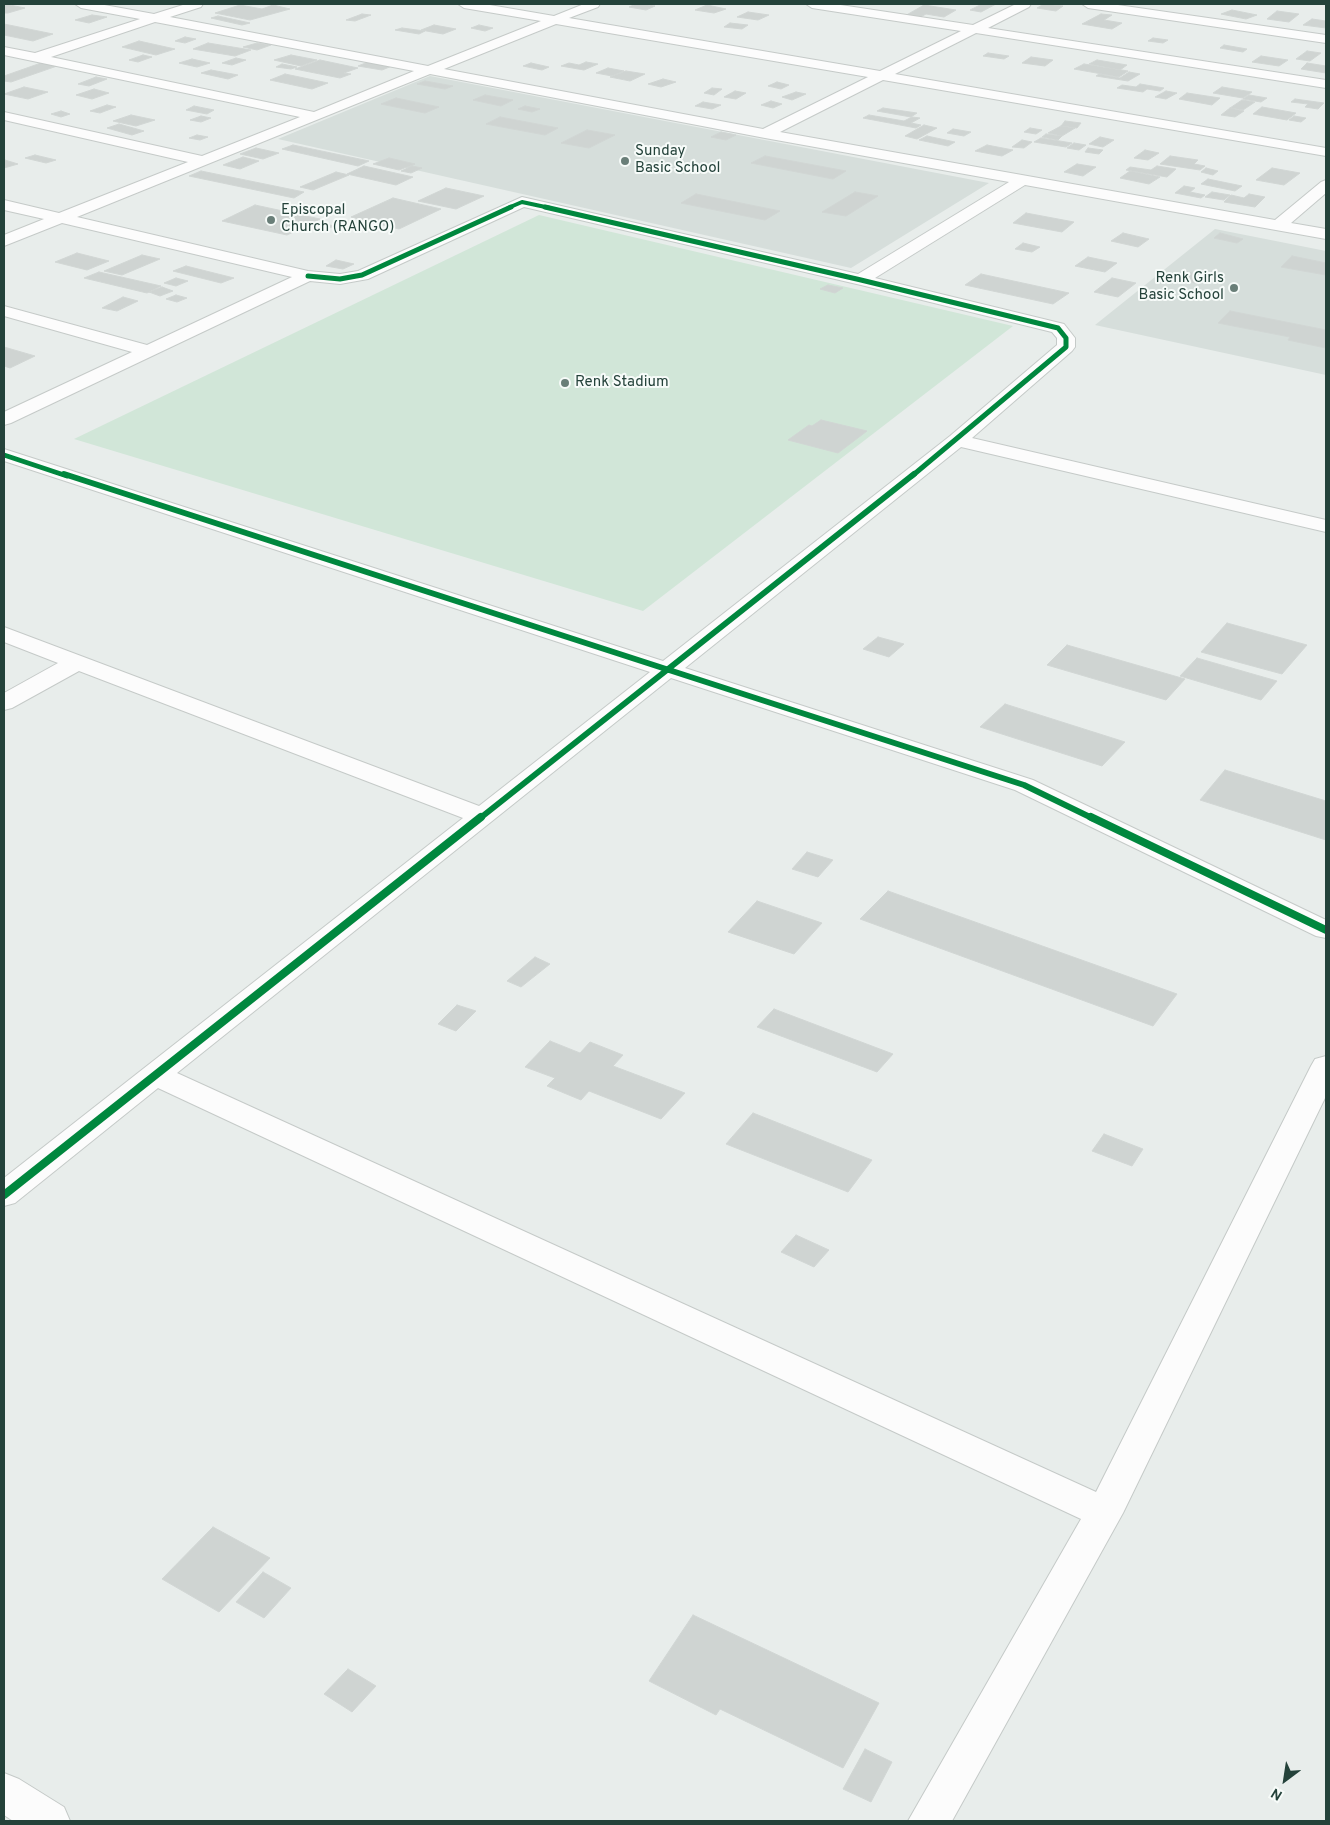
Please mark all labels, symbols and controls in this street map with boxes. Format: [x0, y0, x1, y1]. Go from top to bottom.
place label: Sunday Basic School [635, 143, 721, 178]
marker: Sunday Basic School [619, 155, 631, 167]
place label: Episcopal Church (RANGO) [281, 202, 394, 237]
marker: Episcopal Church (RANGO) [265, 214, 277, 226]
place label: Renk Girls Basic School [1138, 270, 1224, 305]
marker: Renk Girls Basic School [1228, 282, 1240, 294]
place label: Renk Stadium [575, 374, 669, 392]
marker: Renk Stadium [559, 377, 571, 389]
north arrow [1260, 1755, 1310, 1805]
text: N [1268, 1783, 1286, 1803]

